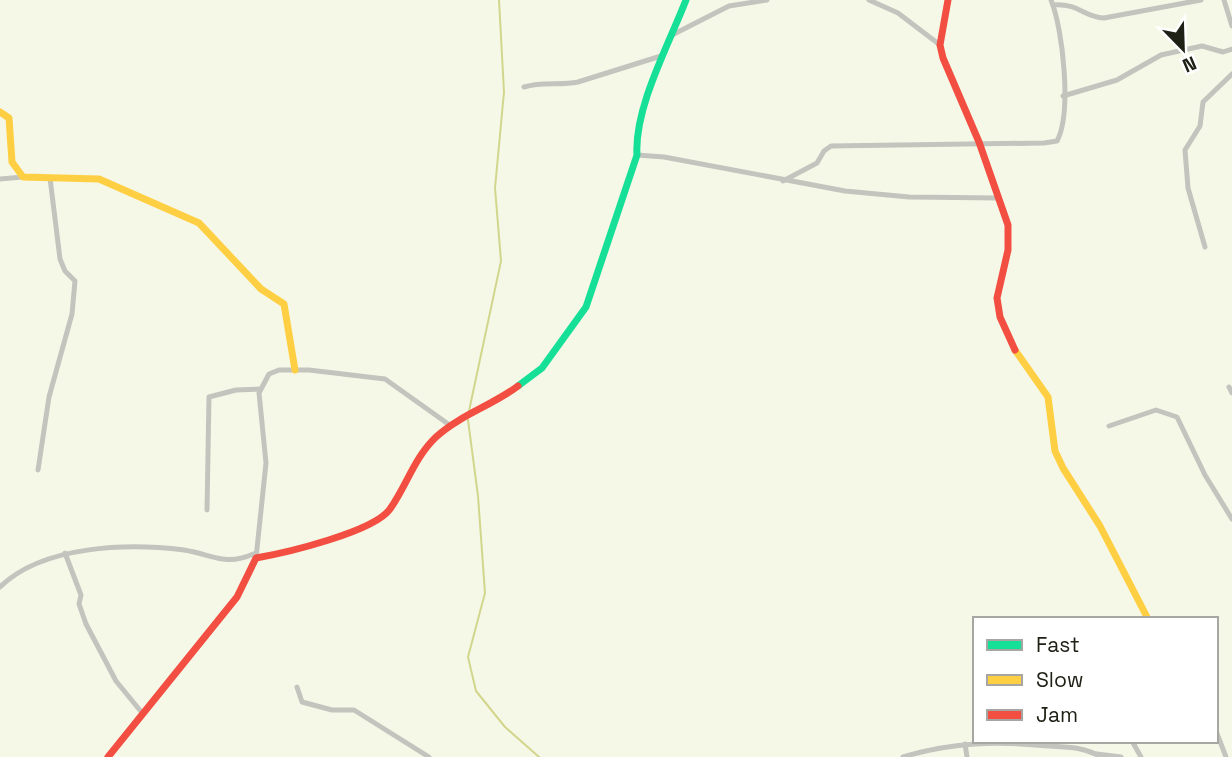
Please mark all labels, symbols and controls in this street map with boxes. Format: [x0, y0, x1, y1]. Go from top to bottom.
north arrow [1148, 14, 1218, 84]
text: N [1179, 50, 1200, 78]
legend [973, 617, 1218, 743]
text: Fast [1036, 631, 1080, 658]
text: Slow [1036, 666, 1084, 693]
text: Jam [1036, 701, 1078, 728]

